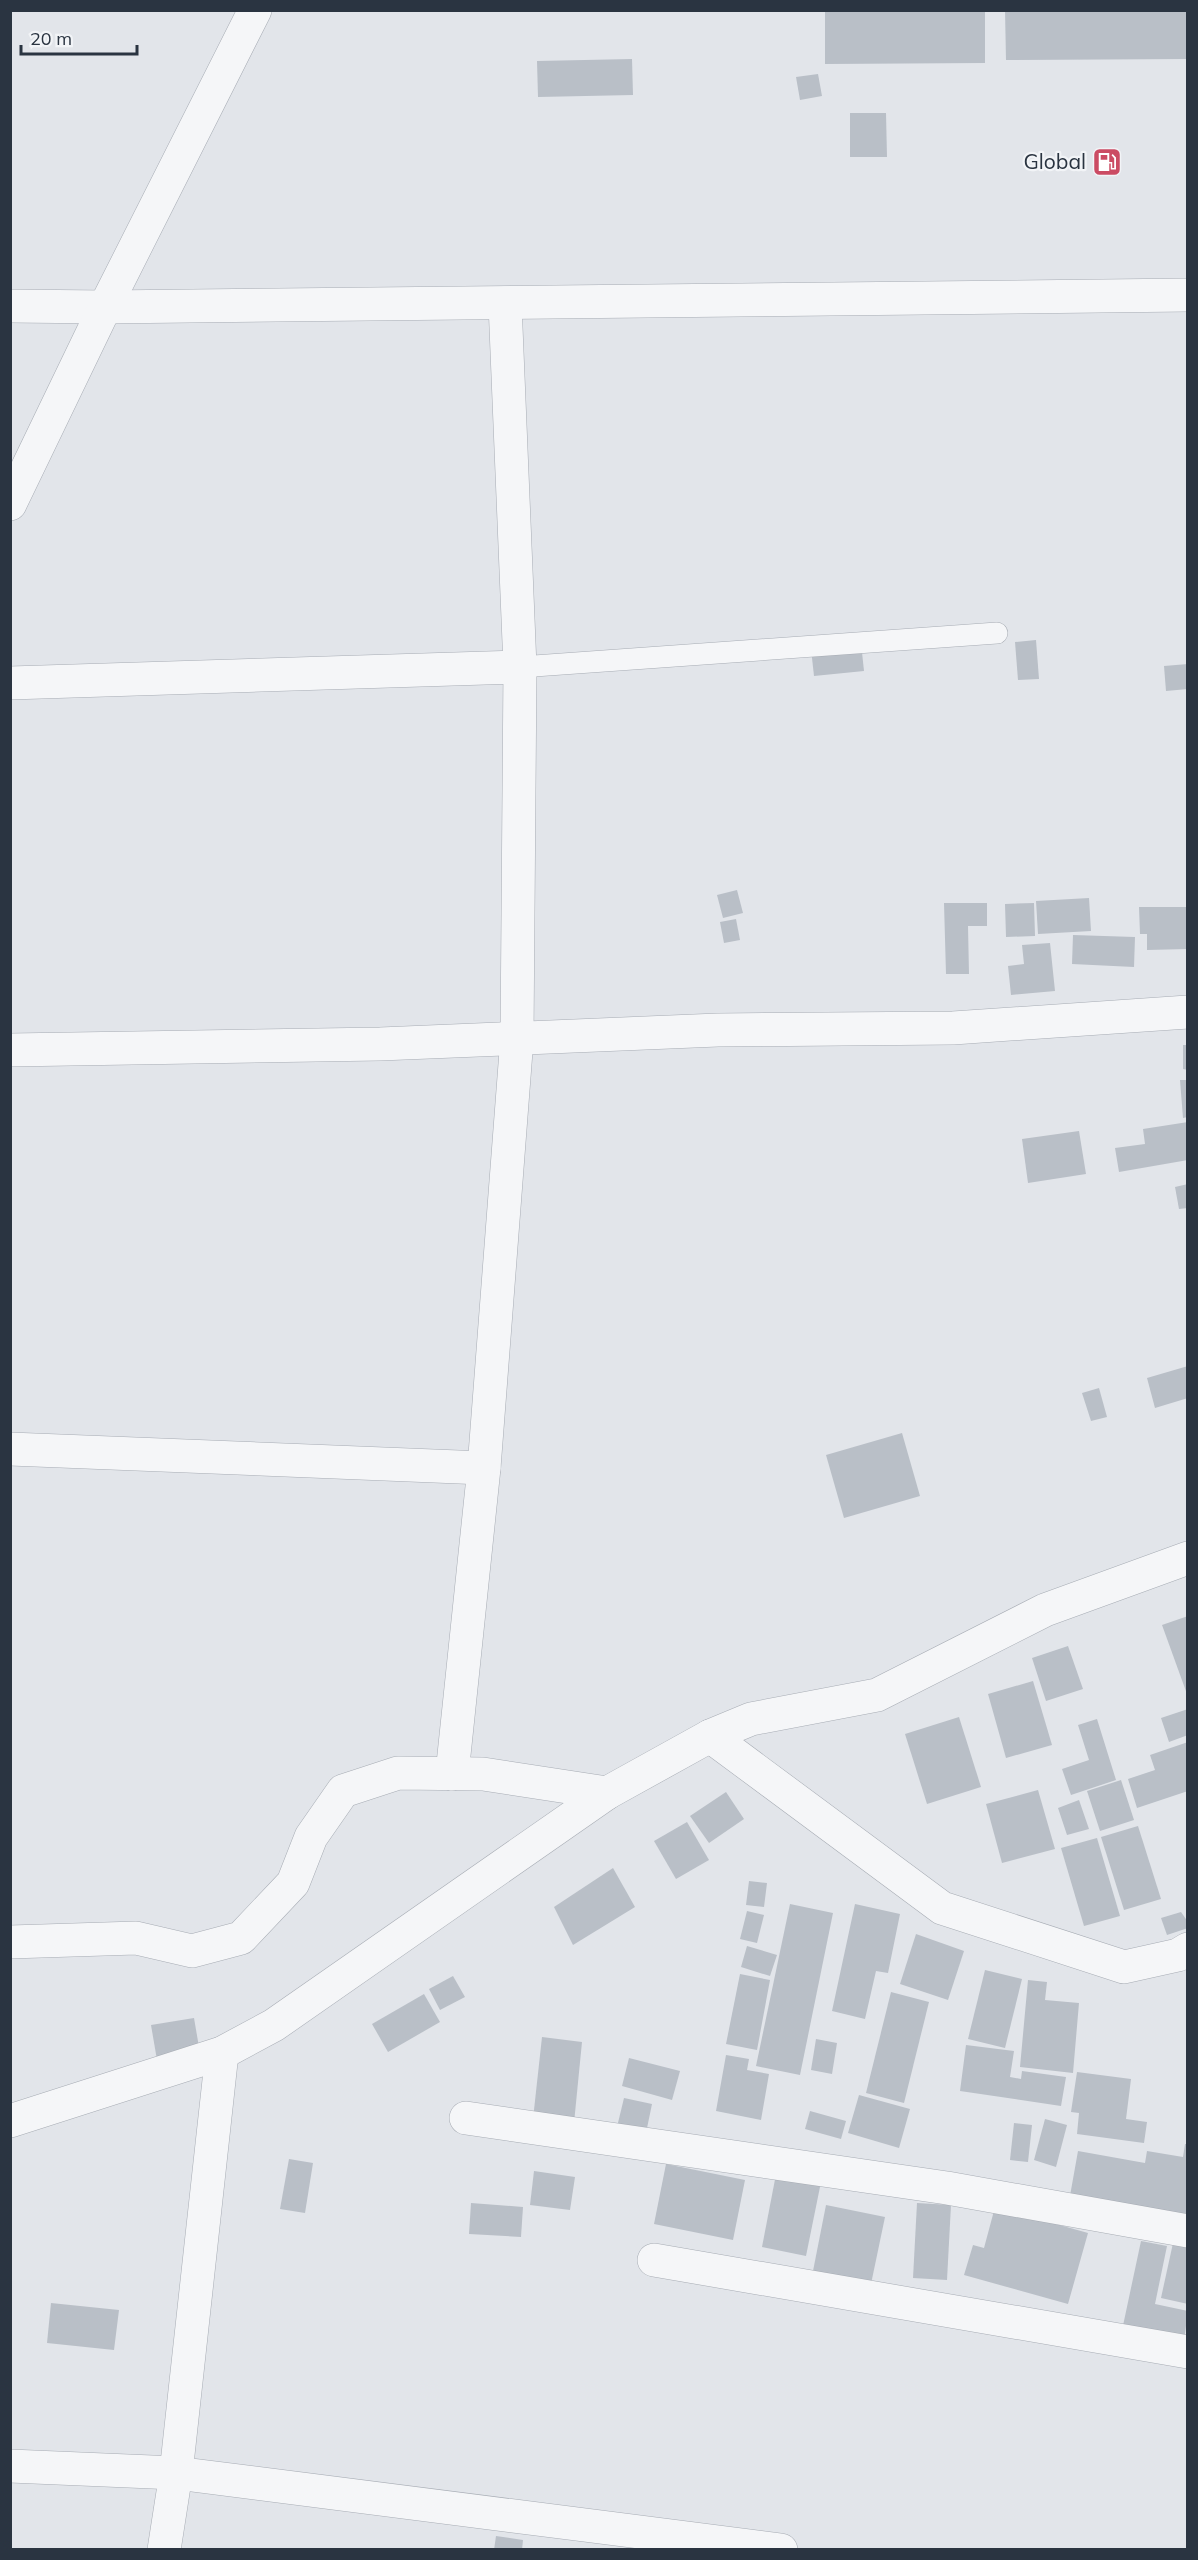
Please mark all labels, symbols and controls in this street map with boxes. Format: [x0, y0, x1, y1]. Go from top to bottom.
scale bar [21, 18, 136, 56]
text: 20 m [30, 27, 72, 50]
fuel station icon: Global [1091, 146, 1123, 178]
place label: Global [1023, 148, 1086, 174]

